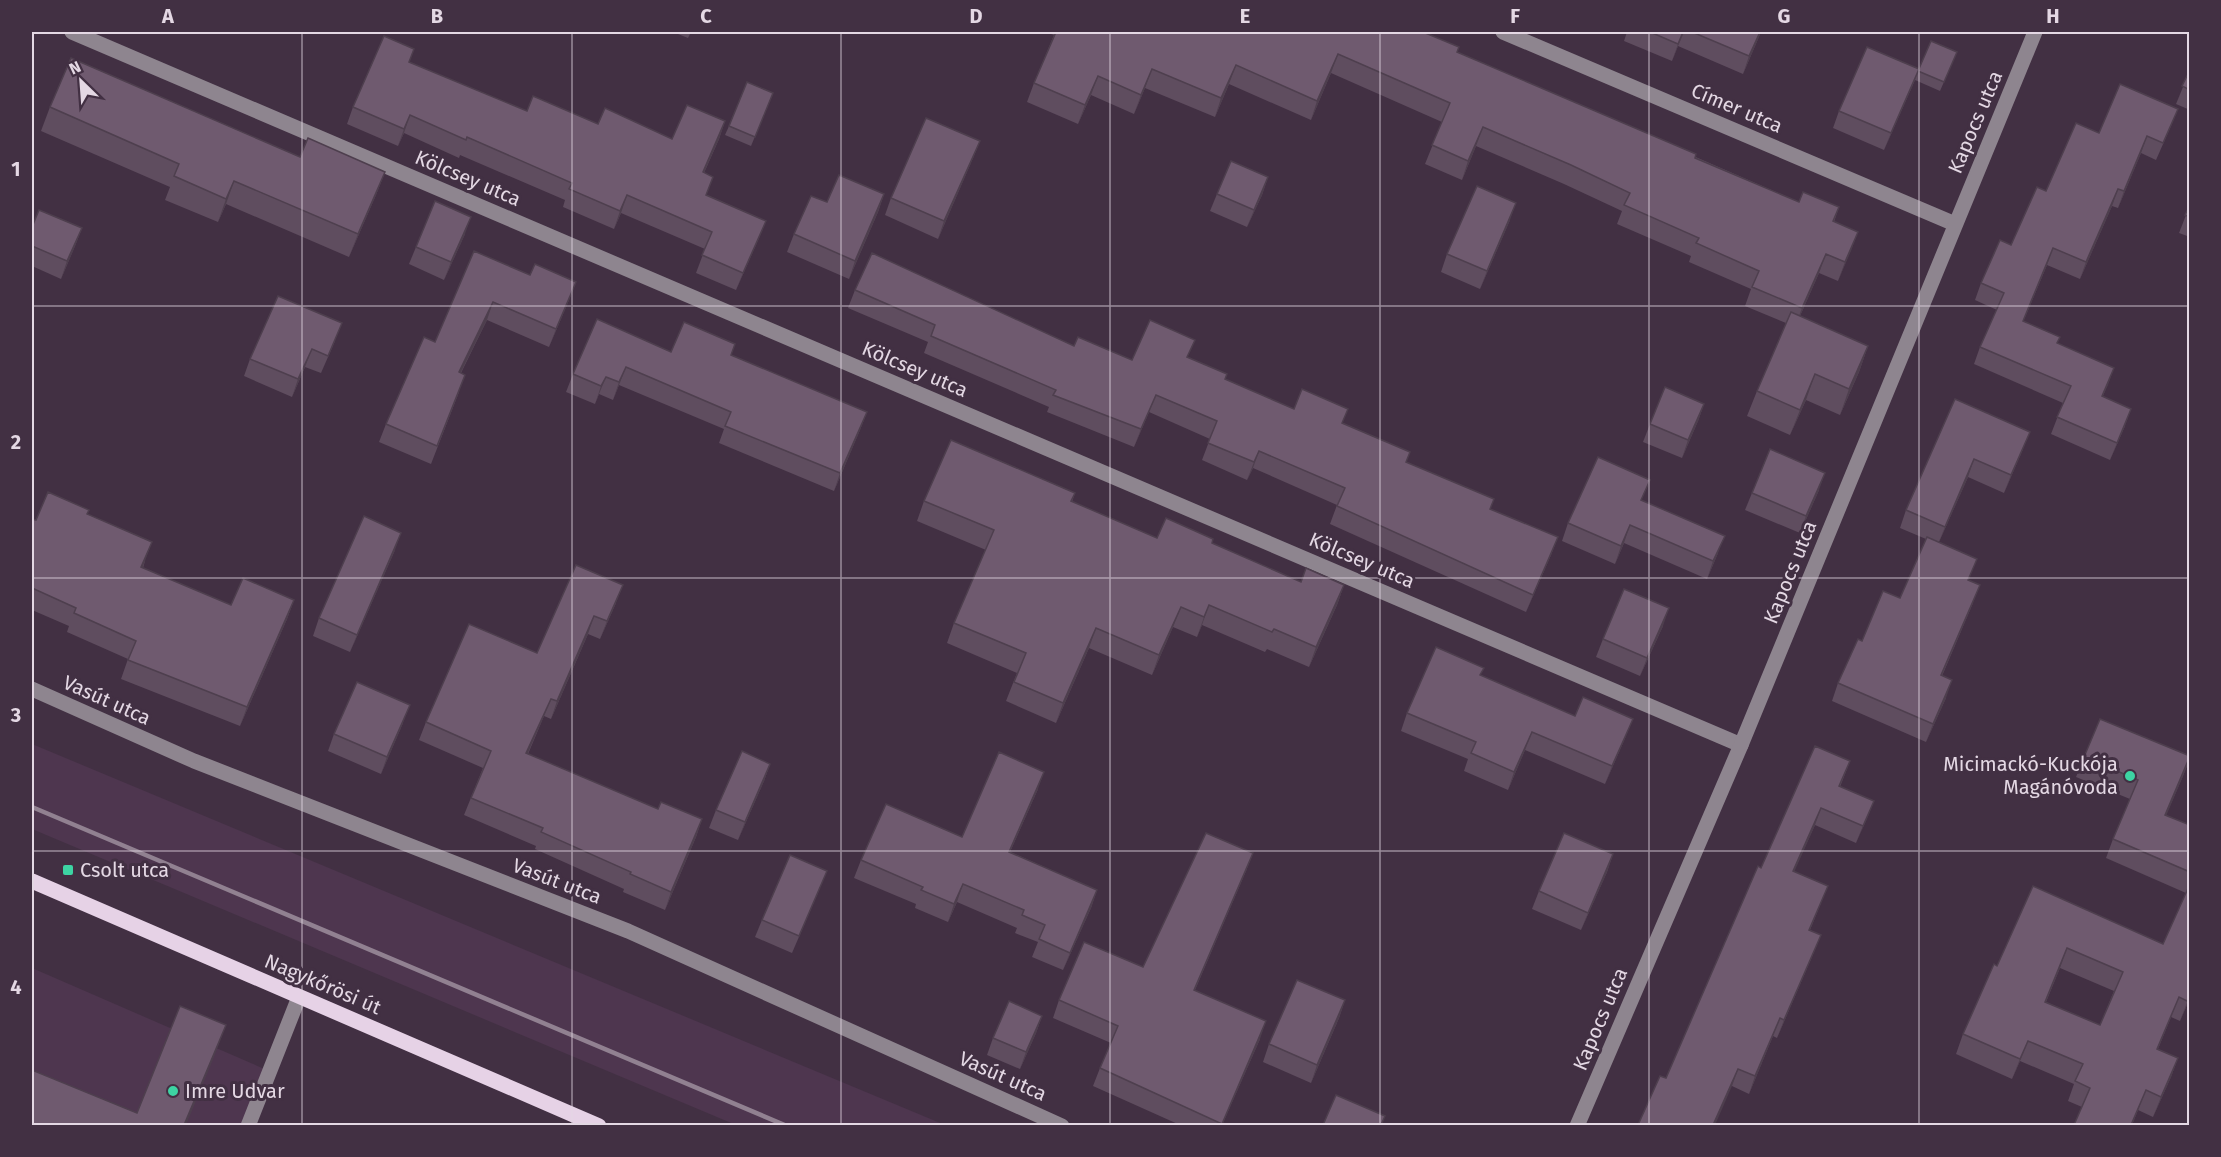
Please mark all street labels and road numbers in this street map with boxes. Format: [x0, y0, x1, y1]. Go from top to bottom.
street label: Kapocs utca [1943, 67, 2007, 177]
street label: Címer utca [1688, 78, 1786, 138]
street label: Kölcsey utca [411, 145, 525, 211]
street label: Kölcsey utca [858, 336, 972, 402]
street label: Kapocs utca [1758, 517, 1822, 627]
street label: Kölcsey utca [1305, 527, 1419, 593]
street label: Vasút utca [59, 670, 155, 730]
street label: Vasút utca [509, 853, 605, 909]
street label: Nagykőrösi út [261, 949, 386, 1020]
street label: Kapocs utca [1568, 964, 1632, 1074]
street label: Vasút utca [955, 1046, 1051, 1106]

